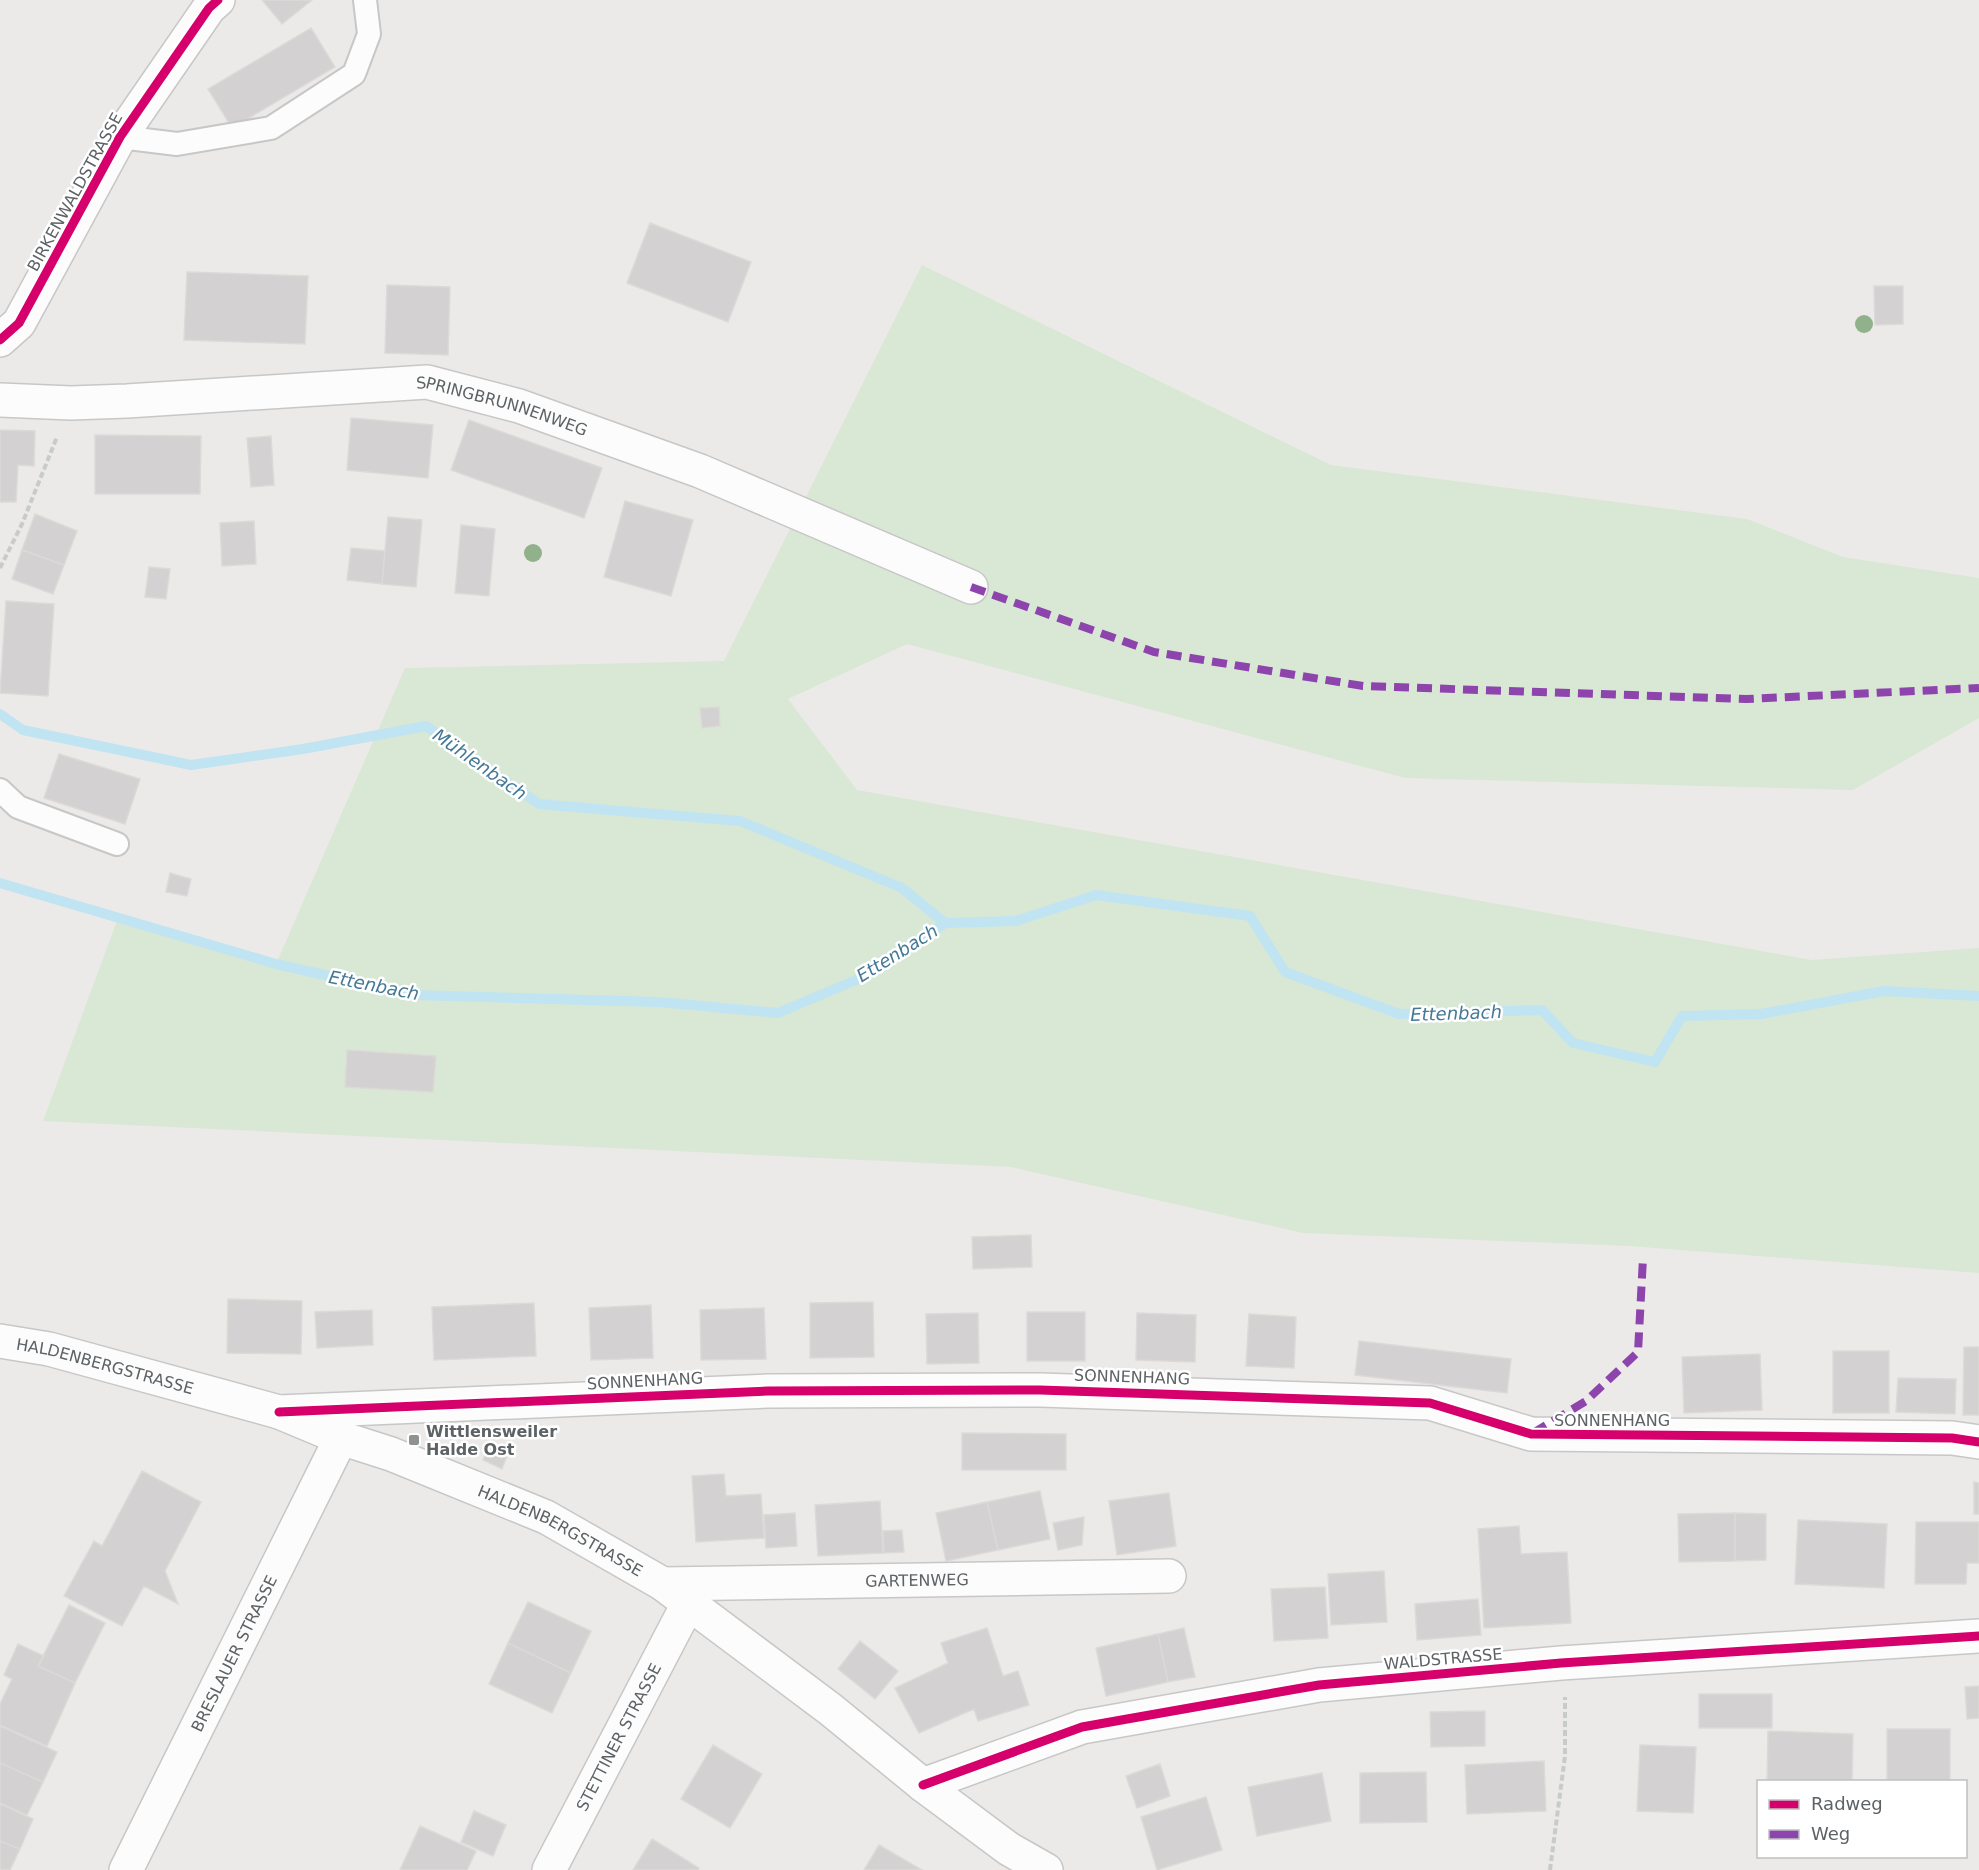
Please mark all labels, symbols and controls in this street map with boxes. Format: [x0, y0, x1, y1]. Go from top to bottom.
street label: BIRKENWALDSTRASSE [23, 109, 127, 275]
street label: SPRINGBRUNNENWEG [416, 373, 590, 439]
water label: Mühlenbach [429, 724, 531, 804]
water label: Ettenbach [853, 920, 941, 986]
water label: Ettenbach [327, 966, 421, 1004]
water label: Ettenbach [1410, 1001, 1502, 1025]
street label: HALDENBERGSTRASSE [15, 1334, 196, 1398]
street label: SONNENHANG [1074, 1365, 1190, 1389]
street label: SONNENHANG [587, 1368, 703, 1394]
street label: SONNENHANG [1554, 1411, 1670, 1430]
place label: Wittlensweiler Halde Ost [426, 1422, 557, 1459]
marker: Wittlensweiler Halde Ost [407, 1433, 421, 1447]
street label: HALDENBERGSTRASSE [475, 1481, 646, 1580]
street label: GARTENWEG [865, 1570, 969, 1590]
street label: BRESLAUER STRASSE [187, 1572, 281, 1735]
street label: WALDSTRASSE [1383, 1644, 1503, 1674]
street label: STETTINER STRASSE [572, 1660, 665, 1814]
legend [1757, 1780, 1967, 1858]
text: Radweg [1811, 1793, 1883, 1814]
text: Weg [1811, 1823, 1850, 1844]

